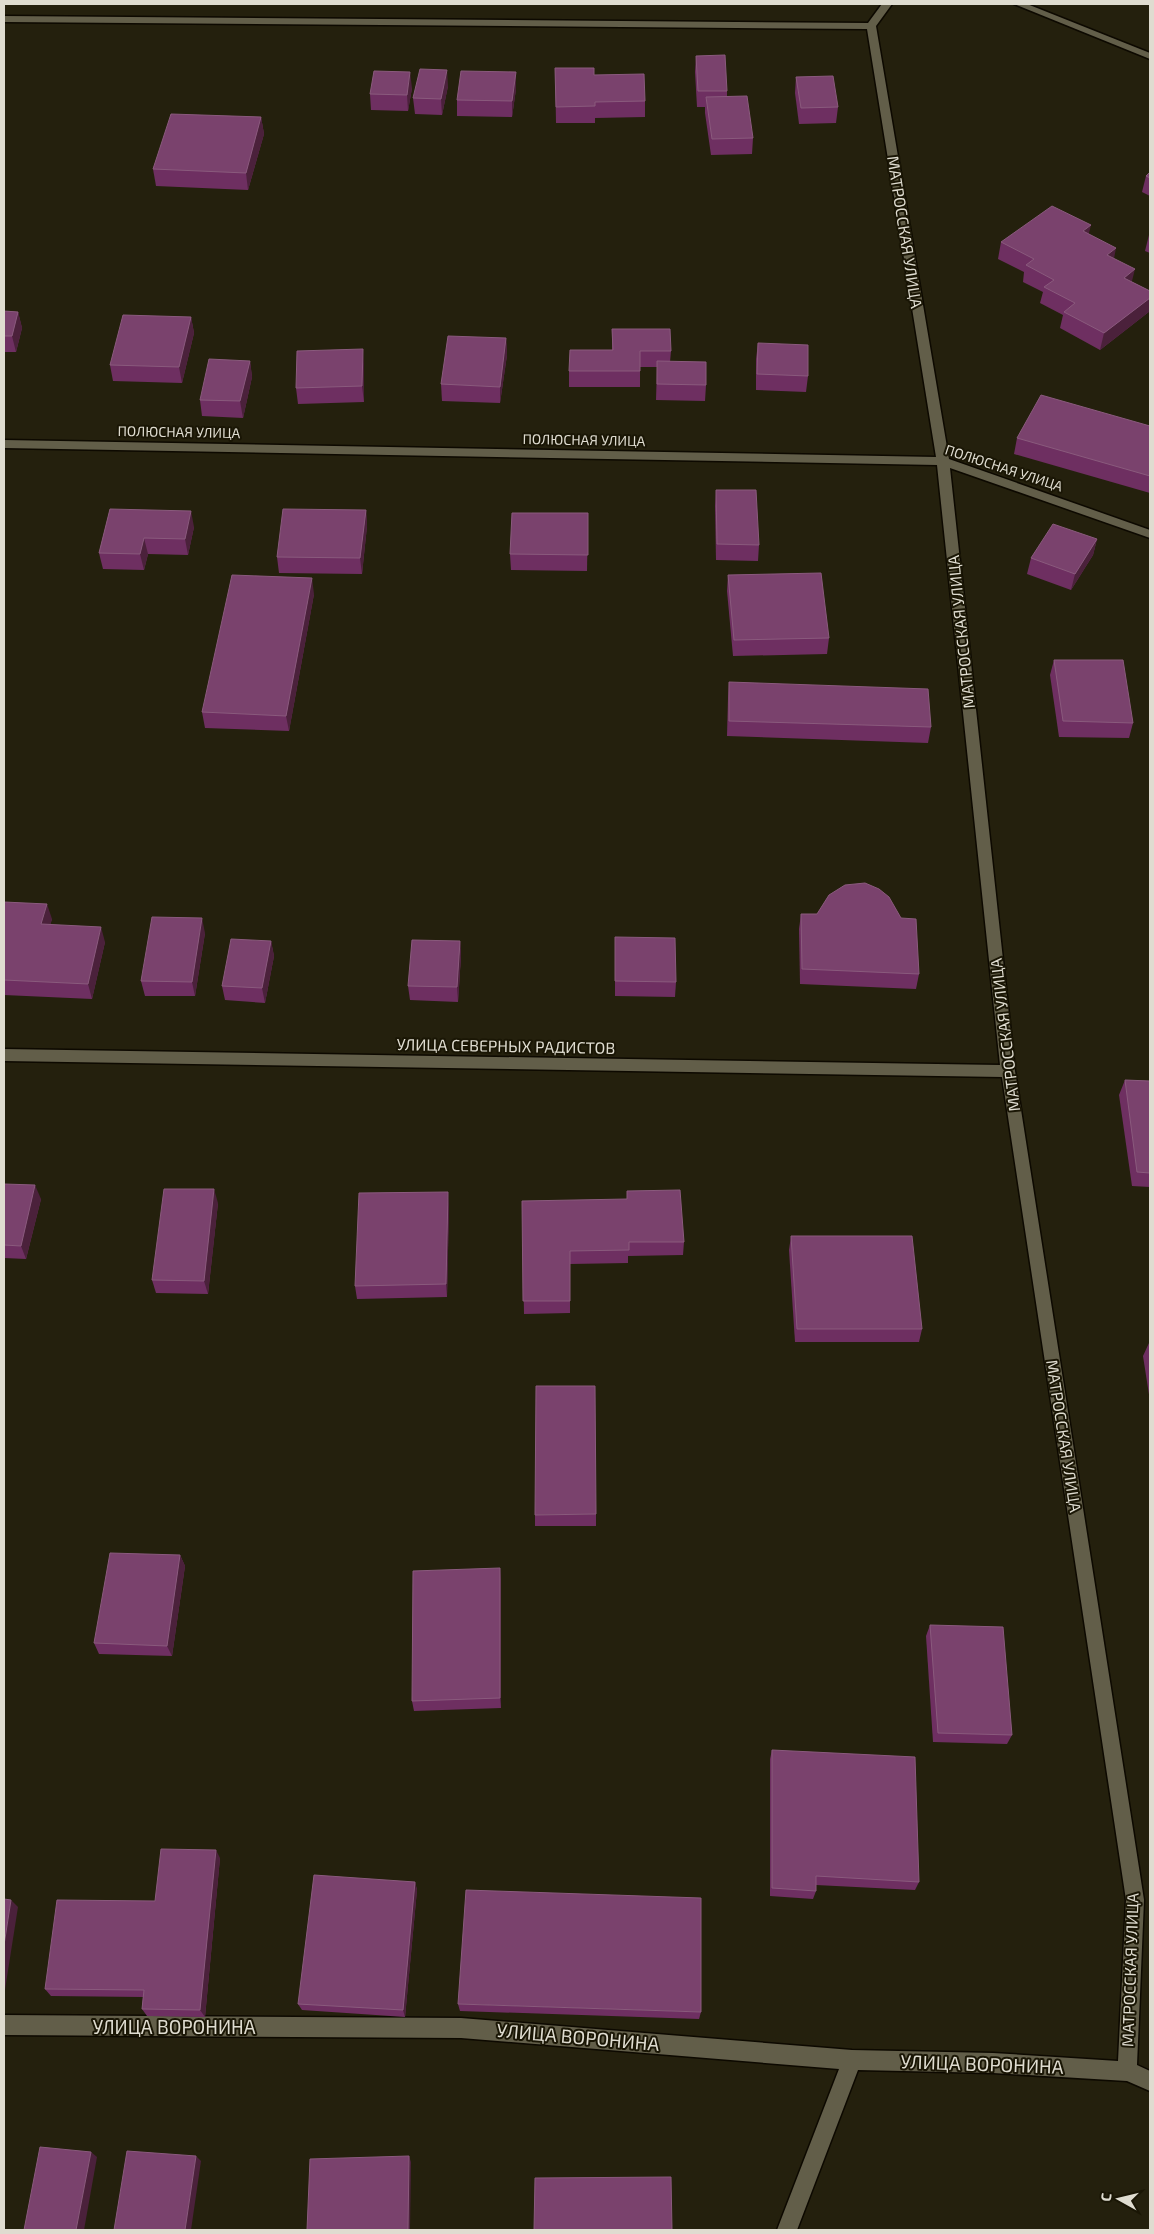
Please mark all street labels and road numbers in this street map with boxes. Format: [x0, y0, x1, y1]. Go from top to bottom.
street label: МАТРОССКАЯ УЛИЦА [884, 154, 927, 310]
street label: ПОЛЮСНАЯ УЛИЦА [117, 422, 241, 441]
street label: ПОЛЮСНАЯ УЛИЦА [522, 430, 646, 449]
street label: ПОЛЮСНАЯ УЛИЦА [943, 440, 1065, 495]
street label: МАТРОССКАЯ УЛИЦА [943, 554, 978, 710]
street label: МАТРОССКАЯ УЛИЦА [986, 957, 1023, 1113]
street label: УЛИЦА СЕВЕРНЫХ РАДИСТОВ [397, 1034, 616, 1057]
street label: МАТРОССКАЯ УЛИЦА [1043, 1358, 1086, 1514]
street label: МАТРОССКАЯ УЛИЦА [1117, 1893, 1142, 2047]
street label: УЛИЦА ВОРОНИНА [92, 2015, 256, 2038]
street label: УЛИЦА ВОРОНИНА [496, 2018, 661, 2055]
street label: УЛИЦА ВОРОНИНА [900, 2049, 1064, 2078]

